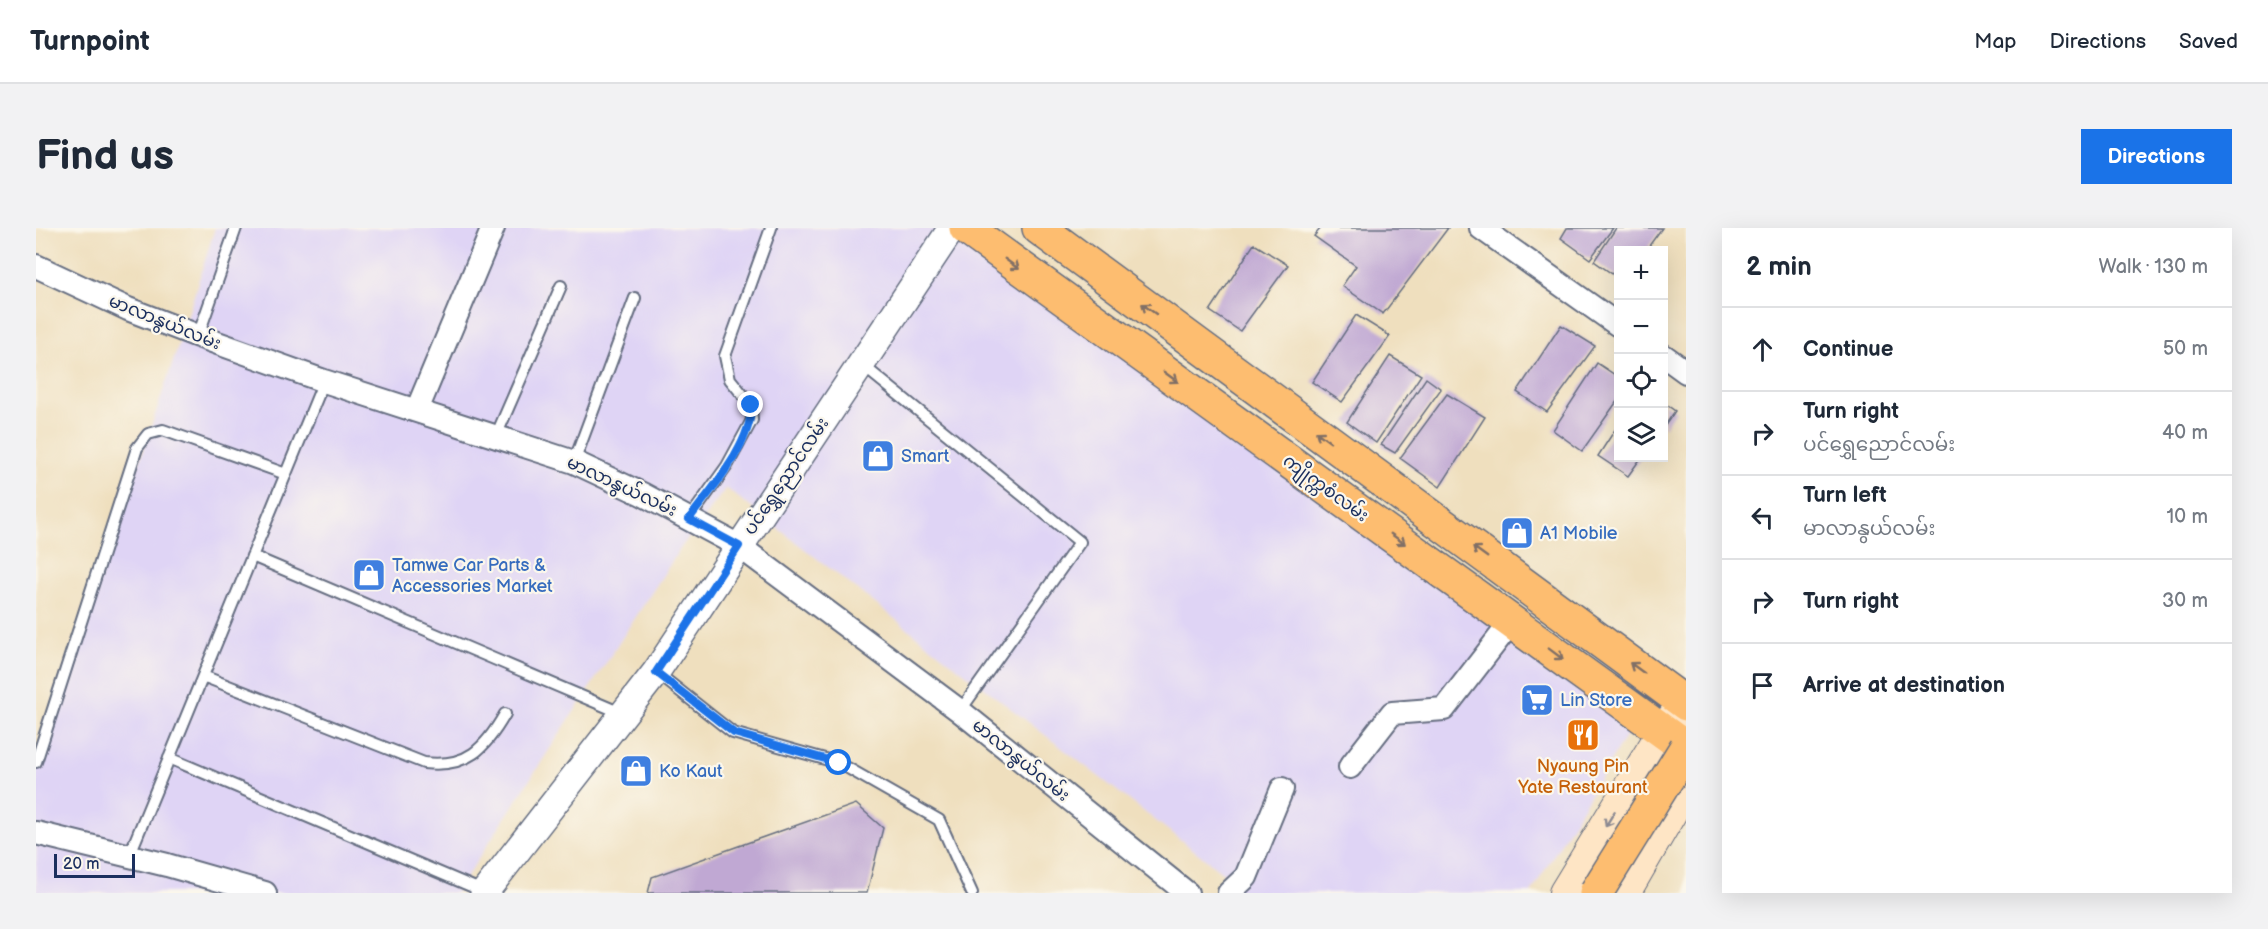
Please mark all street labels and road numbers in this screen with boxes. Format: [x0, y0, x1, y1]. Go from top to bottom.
street label: မာလာနွယ်လမ်း [104, 288, 225, 358]
street label: ပင်ရွှေညောင်လမ်း [737, 412, 837, 541]
street label: ကျိုက္ကစံလမ်း [1276, 447, 1375, 530]
street label: မာလာနွယ်လမ်း [562, 449, 681, 525]
street label: မာလာနွယ်လမ်း [965, 712, 1075, 809]

